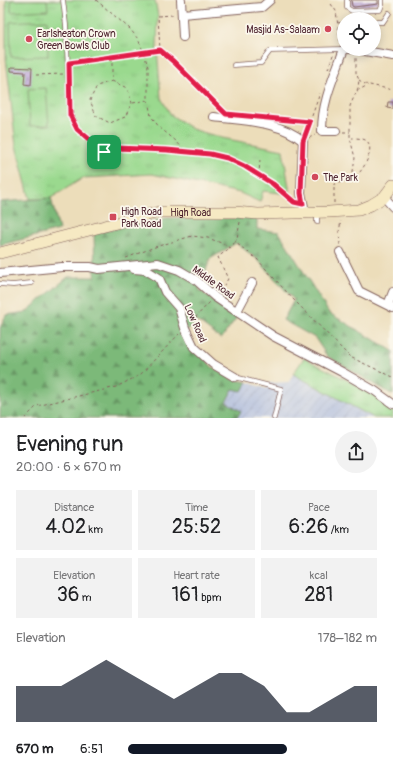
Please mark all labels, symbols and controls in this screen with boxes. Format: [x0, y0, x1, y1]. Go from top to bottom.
map controls [337, 12, 381, 56]
button: locate [337, 12, 381, 56]
place label: Masjid As-Salaam [246, 24, 320, 36]
marker: Masjid As-Salaam [323, 24, 333, 34]
place label: Earlsheaton Crown Green Bowls Club [37, 28, 116, 52]
marker: Earlsheaton Crown Green Bowls Club [24, 34, 34, 44]
pin [87, 135, 121, 169]
icon: arrive [93, 141, 115, 163]
marker: The Park [310, 172, 320, 182]
place label: The Park [323, 172, 359, 184]
place label: High Road Park Road [121, 206, 162, 230]
street label: High Road [170, 207, 211, 219]
marker: High Road Park Road [108, 212, 118, 222]
street label: Middle Road [190, 264, 237, 302]
street label: Low Road [181, 302, 209, 344]
text: Evening run [16, 430, 124, 458]
button: share [335, 431, 377, 473]
text: 20:00 · 6 × 670 m [16, 459, 121, 475]
text: Distance [54, 501, 94, 514]
text: Time [185, 501, 208, 514]
text: Pace [308, 501, 330, 514]
text: 4.02 [45, 514, 86, 539]
text: 25:52 [172, 514, 221, 539]
text: 6:26 [289, 514, 328, 539]
text: km [86, 523, 103, 536]
text: /km [328, 523, 349, 536]
text: Elevation [53, 569, 95, 582]
text: Heart rate [173, 569, 220, 582]
text: kcal [310, 569, 328, 582]
text: 36 [57, 582, 79, 607]
text: 161 [171, 582, 199, 607]
text: 281 [304, 582, 333, 607]
text: m [79, 591, 92, 604]
text: bpm [199, 591, 222, 604]
text: Elevation [16, 630, 66, 646]
text: 178–182 m [318, 630, 377, 646]
text: 670 m [16, 741, 54, 757]
text: 6:51 [80, 741, 103, 757]

